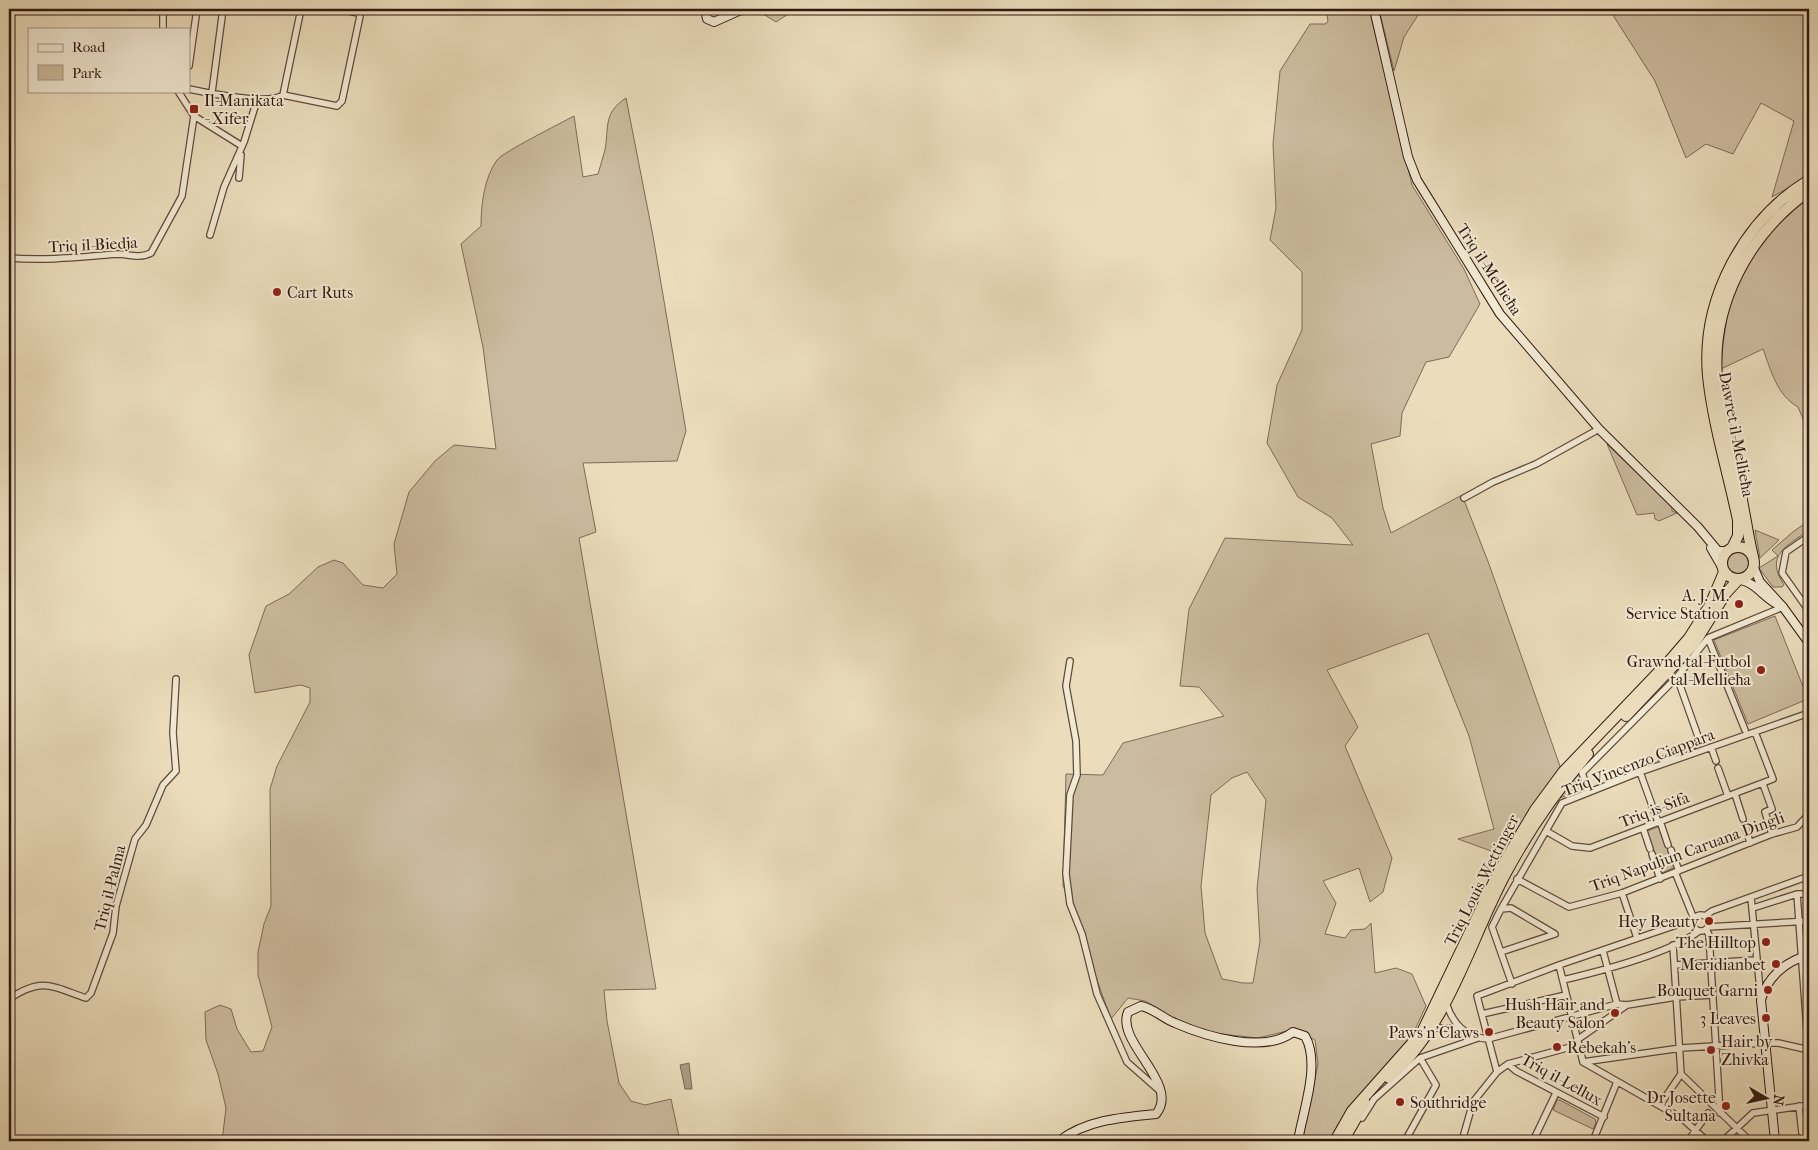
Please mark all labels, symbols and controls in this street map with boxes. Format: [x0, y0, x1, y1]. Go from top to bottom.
legend [28, 28, 190, 92]
text: Road [72, 38, 106, 56]
text: Park [72, 64, 102, 82]
place label: Il-Manikata - Xifer [204, 91, 284, 128]
marker: Il-Manikata - Xifer [188, 103, 200, 115]
street label: Triq il-Mellieħa [1453, 220, 1527, 319]
street label: Triq il-Biedja [48, 233, 139, 256]
place label: Cart Ruts [287, 283, 353, 302]
marker: Cart Ruts [271, 286, 283, 298]
street label: Dawret il-Mellieħa [1715, 370, 1758, 499]
place label: A. J. M. Service Station [1626, 586, 1730, 623]
marker: A. J. M. Service Station [1733, 598, 1745, 610]
place label: Grawnd tal-Futbol tal-Mellieħa [1627, 652, 1752, 689]
marker: Grawnd tal-Futbol tal-Mellieħa [1755, 664, 1767, 676]
street label: Triq Vincenzo Ciappara [1559, 724, 1718, 800]
street label: Triq is-Sifa [1617, 787, 1692, 831]
street label: Triq Napuljun Caruana Dingli [1587, 807, 1787, 896]
street label: Triq Louis Wettinger [1440, 811, 1523, 949]
street label: Triq il-Palma [90, 842, 130, 933]
place label: Hey Beauty [1618, 912, 1699, 931]
marker: Hey Beauty [1703, 915, 1715, 927]
place label: The Hilltop [1676, 933, 1756, 952]
marker: The Hilltop [1760, 936, 1772, 948]
place label: Meridianbet [1680, 955, 1766, 974]
marker: Meridianbet [1770, 958, 1782, 970]
place label: Bouquet Garni [1657, 981, 1758, 1000]
marker: Bouquet Garni [1762, 984, 1774, 996]
place label: Hush Hair and Beauty Salon [1505, 995, 1606, 1032]
marker: Hush Hair and Beauty Salon [1609, 1007, 1621, 1019]
place label: 3 Leaves [1700, 1009, 1756, 1028]
marker: 3 Leaves [1760, 1012, 1772, 1024]
place label: Paws'n'Claws [1388, 1023, 1479, 1042]
marker: Paws'n'Claws [1483, 1026, 1495, 1038]
place label: Hair by Zhivka [1721, 1032, 1773, 1069]
place label: Rebekah's [1567, 1038, 1636, 1057]
marker: Rebekah's [1551, 1041, 1563, 1053]
marker: Hair by Zhivka [1705, 1044, 1717, 1056]
street label: Triq il-Lellux [1518, 1049, 1606, 1110]
north arrow [1740, 1072, 1790, 1122]
place label: Dr Josette Sultana [1647, 1088, 1717, 1125]
place label: Southridge [1410, 1093, 1487, 1112]
text: N [1769, 1093, 1788, 1107]
marker: Southridge [1394, 1096, 1406, 1108]
marker: Dr Josette Sultana [1720, 1100, 1732, 1112]

